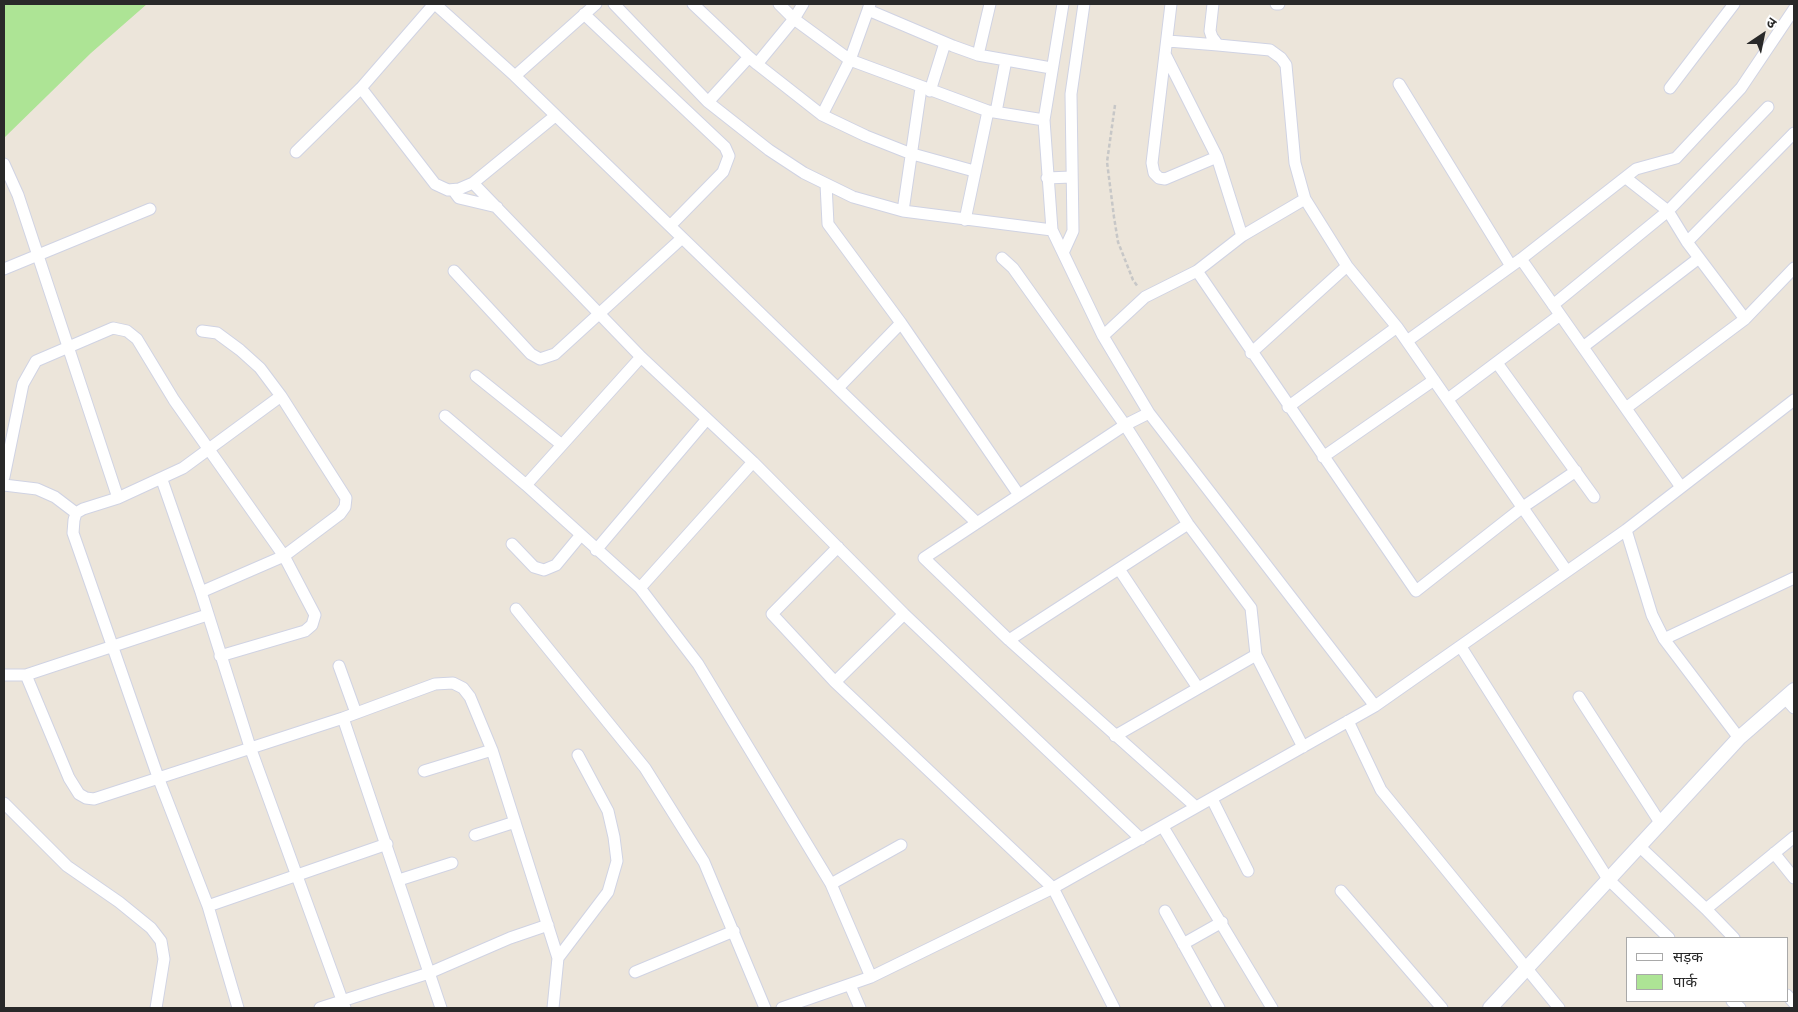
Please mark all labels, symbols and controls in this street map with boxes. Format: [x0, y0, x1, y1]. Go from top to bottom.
north arrow [1738, 10, 1788, 60]
text: उ [1762, 11, 1781, 33]
legend [1626, 937, 1788, 1002]
text: सड़क [1673, 945, 1703, 968]
text: पार्क [1673, 970, 1697, 993]

